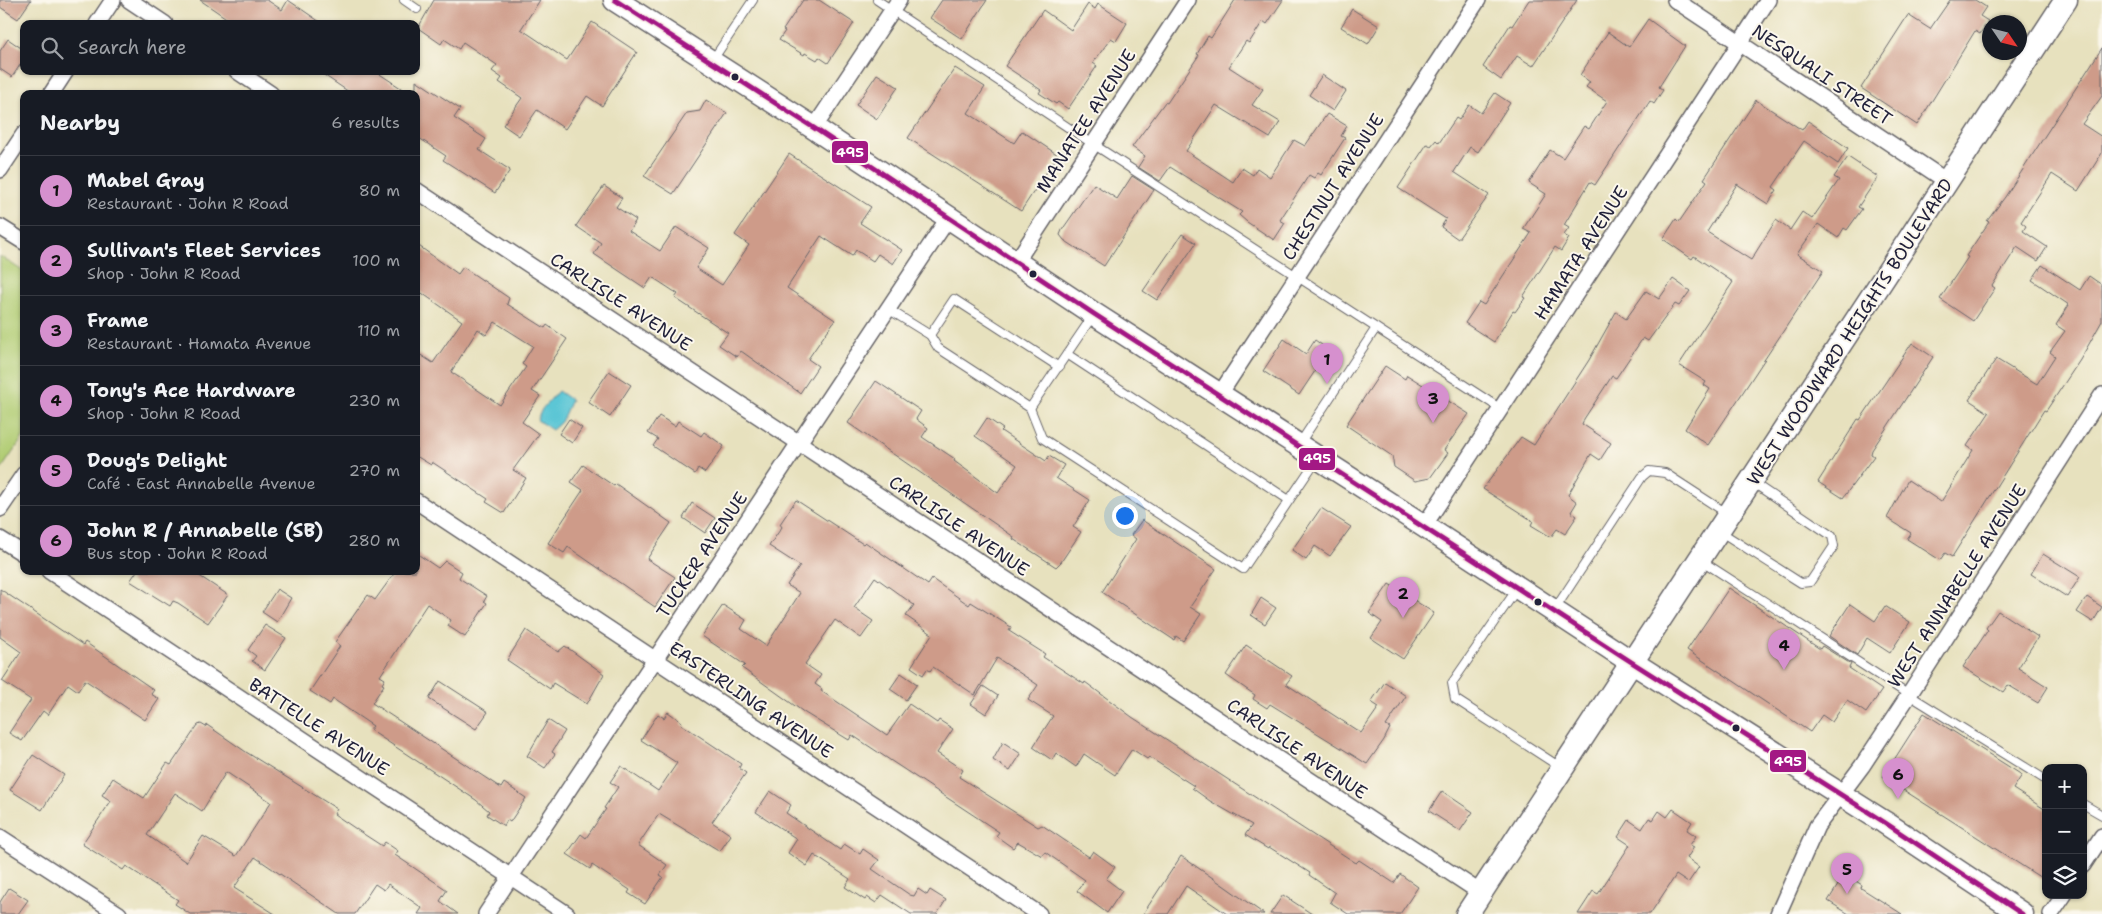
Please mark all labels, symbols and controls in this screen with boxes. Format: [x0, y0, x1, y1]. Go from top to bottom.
north arrow [1982, 15, 2027, 60]
street label: NESQUALI STREET [1747, 19, 1897, 131]
search box [20, 20, 420, 75]
icon: search [38, 34, 66, 62]
text: Search here [78, 35, 187, 60]
street label: MANATEE AVENUE [1031, 45, 1141, 197]
unlabelled marker [730, 72, 740, 82]
text: Nearby [40, 109, 120, 137]
street label: CHESTNUT AVENUE [1277, 109, 1389, 265]
text: 6 results [331, 112, 400, 133]
line badge: 495 [831, 140, 869, 164]
text: 495 [836, 143, 864, 161]
text: Mabel Gray [87, 168, 205, 193]
street label: WEST WOODWARD HEIGHTS BOULEVARD [1742, 174, 1959, 490]
text: 1 [52, 180, 60, 201]
text: 80 m [359, 180, 400, 201]
street label: HAMATA AVENUE [1529, 181, 1633, 325]
text: Restaurant · John R Road [87, 193, 289, 214]
text: Sullivan's Fleet Services [87, 238, 321, 263]
street label: CARLISLE AVENUE [546, 247, 696, 357]
text: 2 [50, 250, 62, 271]
text: 100 m [352, 250, 400, 271]
text: Shop · John R Road [87, 263, 240, 284]
unlabelled marker [1028, 269, 1038, 279]
text: Frame [87, 308, 149, 333]
text: 3 [50, 320, 62, 341]
text: 110 m [357, 320, 400, 341]
text: Restaurant · Hamata Avenue [87, 333, 311, 354]
pin: 1 [1311, 343, 1343, 384]
text: Tony's Ace Hardware [87, 378, 296, 403]
pin: 3 [1417, 382, 1449, 423]
text: 4 [50, 390, 62, 411]
text: 230 m [348, 390, 400, 411]
text: Shop · John R Road [87, 403, 240, 424]
line badge: 495 [1298, 447, 1336, 471]
text: Doug's Delight [87, 448, 227, 473]
text: 495 [1303, 449, 1331, 467]
text: 5 [51, 460, 61, 481]
text: 270 m [349, 460, 400, 481]
street label: CARLISLE AVENUE [884, 470, 1034, 582]
text: Café · East Annabelle Avenue [87, 473, 315, 494]
street label: WEST ANNABELLE AVENUE [1882, 480, 2032, 692]
street label: TUCKER AVENUE [651, 487, 753, 623]
your location [1112, 503, 1138, 529]
text: John R / Annabelle (SB) [87, 518, 323, 543]
text: 6 [50, 530, 62, 551]
text: 280 m [348, 530, 400, 551]
text: Bus stop · John R Road [87, 543, 268, 564]
pin: 2 [1387, 577, 1419, 618]
unlabelled marker [1533, 597, 1543, 607]
pin: 4 [1768, 629, 1800, 670]
street label: EASTERLING AVENUE [664, 636, 838, 764]
street label: BATTELLE AVENUE [244, 673, 394, 781]
street label: CARLISLE AVENUE [1222, 693, 1372, 805]
unlabelled marker [1731, 723, 1741, 733]
line badge: 495 [1769, 749, 1807, 773]
text: 495 [1774, 752, 1802, 770]
pin: 6 [1882, 758, 1914, 799]
map controls [2042, 764, 2087, 899]
button: + [2042, 764, 2087, 809]
button: − [2042, 809, 2087, 854]
pin: 5 [1831, 853, 1863, 894]
button: layers [2042, 854, 2087, 899]

